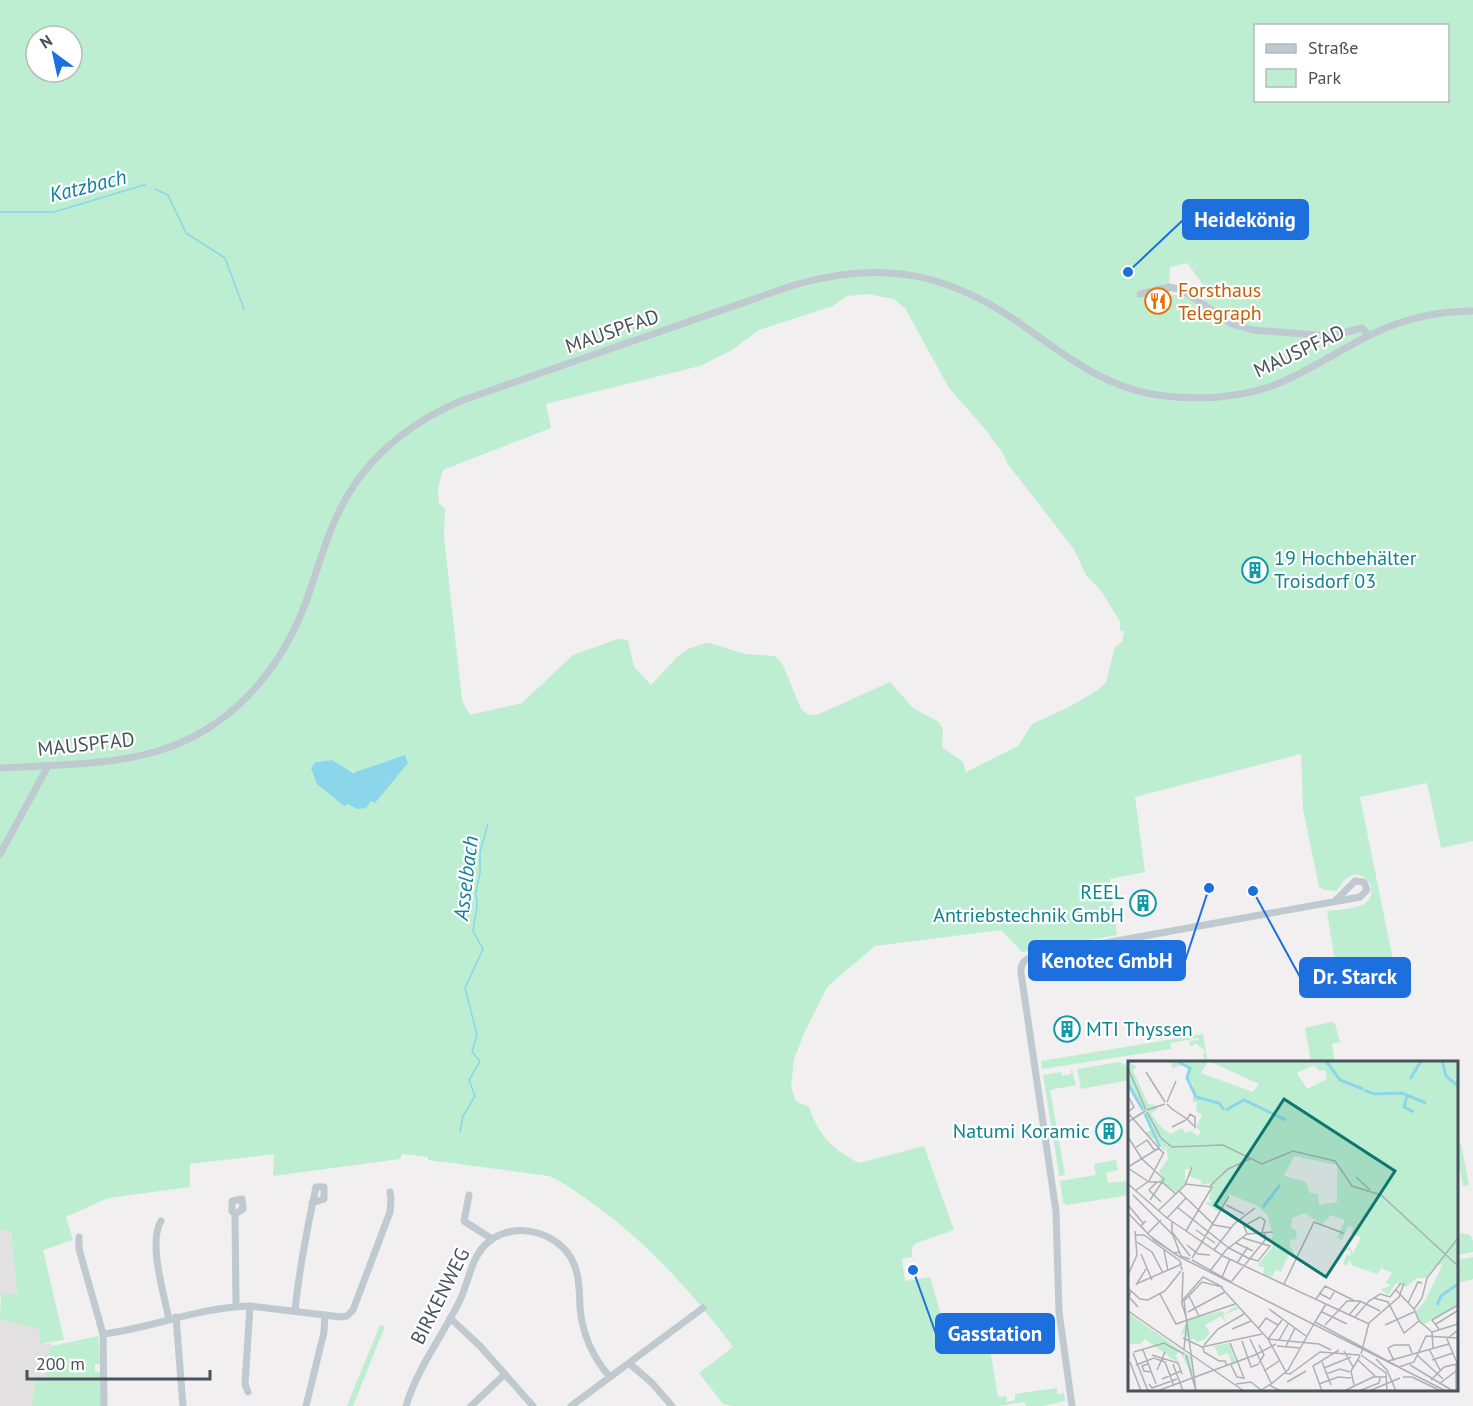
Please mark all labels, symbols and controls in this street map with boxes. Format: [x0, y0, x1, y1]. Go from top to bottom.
north arrow [24, 24, 84, 84]
legend [1254, 24, 1449, 102]
text: N [36, 30, 56, 53]
text: Straße [1308, 36, 1359, 59]
text: Park [1308, 66, 1341, 89]
water label: Katzbach [47, 163, 129, 208]
callout: Heidekönig [1183, 200, 1308, 239]
text: Heidekönig [1194, 206, 1296, 233]
place label: Forsthaus Telegraph [1178, 277, 1262, 326]
restaurant icon: Forsthaus Telegraph [1143, 286, 1173, 316]
street label: MAUSPFAD [562, 303, 662, 359]
street label: MAUSPFAD [1249, 319, 1349, 383]
place label: 19 Hochbehälter Troisdorf 03 [1274, 545, 1417, 594]
building icon: 19 Hochbehälter Troisdorf 03 [1240, 555, 1270, 585]
street label: MAUSPFAD [36, 726, 136, 762]
water label: Asselbach [447, 834, 484, 923]
place label: REEL Antriebstechnik GmbH [933, 879, 1124, 928]
building icon: REEL Antriebstechnik GmbH [1128, 888, 1158, 918]
callout: Kenotec GmbH [1029, 941, 1185, 980]
text: Kenotec GmbH [1041, 947, 1173, 974]
callout: Dr. Starck [1300, 958, 1410, 997]
text: Dr. Starck [1313, 963, 1398, 990]
building icon: MTI Thyssen [1052, 1014, 1082, 1044]
place label: MTI Thyssen [1086, 1016, 1193, 1042]
inset map [1128, 1061, 1458, 1391]
building icon: Natumi Koramic [1094, 1116, 1124, 1146]
place label: Natumi Koramic [953, 1118, 1090, 1144]
street label: BIRKENWEG [405, 1243, 475, 1349]
callout: Gasstation [936, 1314, 1054, 1353]
text: Gasstation [948, 1320, 1042, 1347]
scale bar [27, 1343, 210, 1381]
text: 200 m [36, 1352, 85, 1375]

